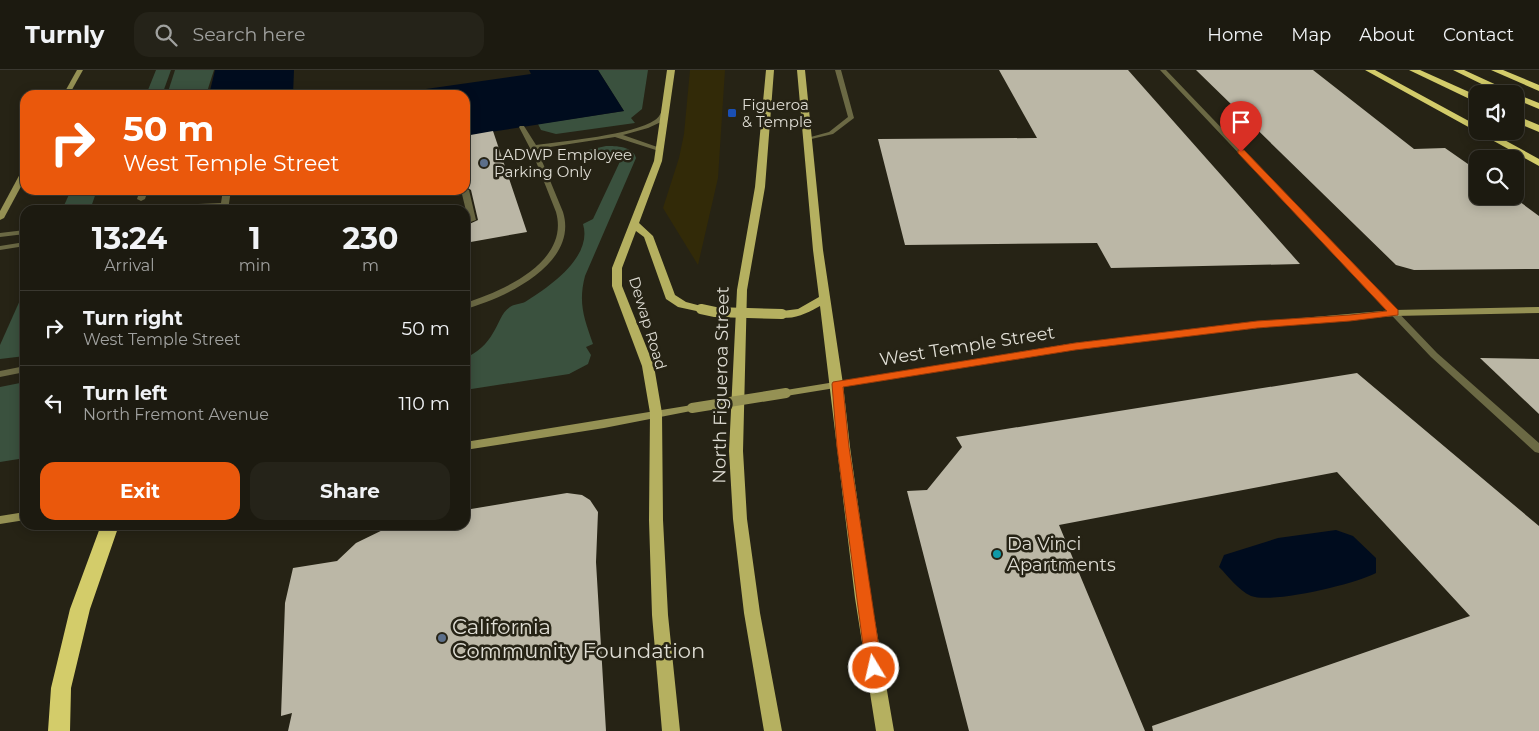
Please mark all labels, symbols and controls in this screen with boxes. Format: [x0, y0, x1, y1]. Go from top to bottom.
search box [134, 12, 484, 57]
text: Turnly [25, 20, 104, 49]
icon: search [152, 21, 180, 49]
text: Search here [192, 23, 305, 46]
text: Home [1207, 24, 1263, 46]
text: Map [1291, 24, 1331, 46]
text: About [1359, 24, 1415, 46]
text: Contact [1443, 24, 1514, 46]
map controls [1469, 85, 1524, 205]
button: sound [1469, 85, 1524, 140]
place label: Figueroa & Temple [742, 95, 812, 131]
pin [1220, 101, 1262, 152]
text: 50 m [123, 107, 214, 150]
marker: Figueroa & Temple [726, 107, 738, 119]
icon: arrive [1227, 108, 1255, 136]
icon: right [40, 110, 105, 175]
place label: LADWP Employee Parking Only [494, 145, 632, 181]
text: West Temple Street [123, 150, 339, 177]
button: search [1469, 150, 1524, 205]
marker: LADWP Employee Parking Only [478, 157, 490, 169]
text: 13:24 [92, 220, 167, 257]
text: 1 [249, 220, 261, 257]
text: 230 [342, 220, 398, 257]
text: Arrival [104, 256, 155, 275]
text: min [239, 256, 271, 275]
text: m [362, 256, 379, 275]
street label: Dewap Road [625, 274, 671, 372]
street label: North Figueroa Street [708, 286, 734, 484]
text: Turn right [83, 307, 183, 330]
icon: right [40, 314, 68, 342]
text: 50 m [402, 317, 450, 340]
street label: West Temple Street [878, 321, 1056, 371]
text: West Temple Street [83, 330, 240, 349]
text: Turn left [83, 382, 168, 405]
icon: left [40, 389, 68, 417]
text: 110 m [399, 392, 450, 415]
text: North Fremont Avenue [83, 405, 269, 424]
button: Exit [40, 462, 240, 520]
button: Share [250, 462, 450, 520]
place label: Da Vinci Apartments [1007, 533, 1116, 576]
marker: Da Vinci Apartments [991, 548, 1003, 560]
place label: California Community Foundation [452, 614, 705, 663]
marker: California Community Foundation [436, 632, 448, 644]
position arrow [847, 641, 899, 693]

